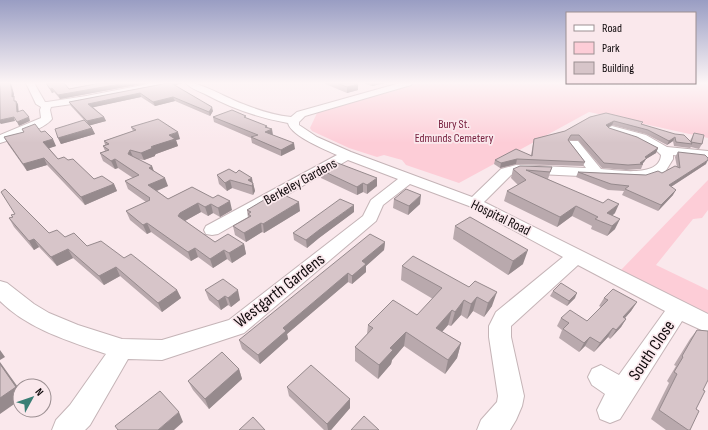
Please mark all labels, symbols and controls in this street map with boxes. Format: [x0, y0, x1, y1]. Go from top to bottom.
legend [566, 12, 696, 84]
text: Road [602, 21, 622, 36]
text: Park [602, 41, 620, 56]
text: Building [602, 61, 634, 76]
park label: Bury St. Edmunds Cemetery [415, 117, 494, 146]
street label: Berkeley Gardens [261, 154, 340, 209]
street label: Hospital Road [468, 196, 533, 239]
street label: Westgarth Gardens [230, 249, 329, 332]
street label: South Close [625, 317, 679, 384]
north arrow [12, 378, 52, 418]
text: N [32, 385, 46, 398]

